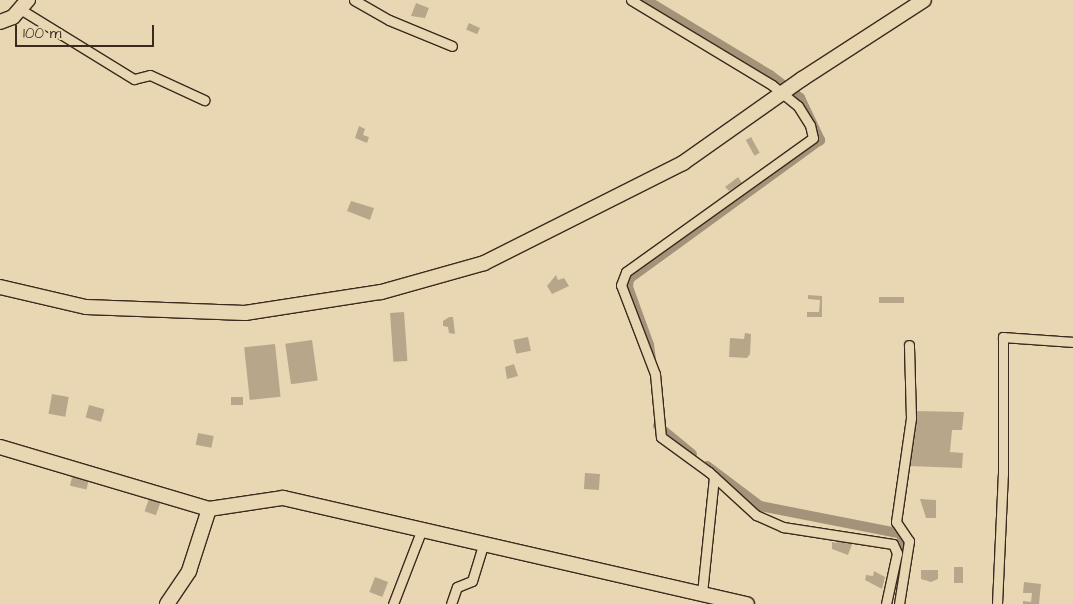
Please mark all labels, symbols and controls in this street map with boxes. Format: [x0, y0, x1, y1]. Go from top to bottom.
scale bar [18, 15, 156, 47]
text: 100 m [23, 23, 62, 44]

